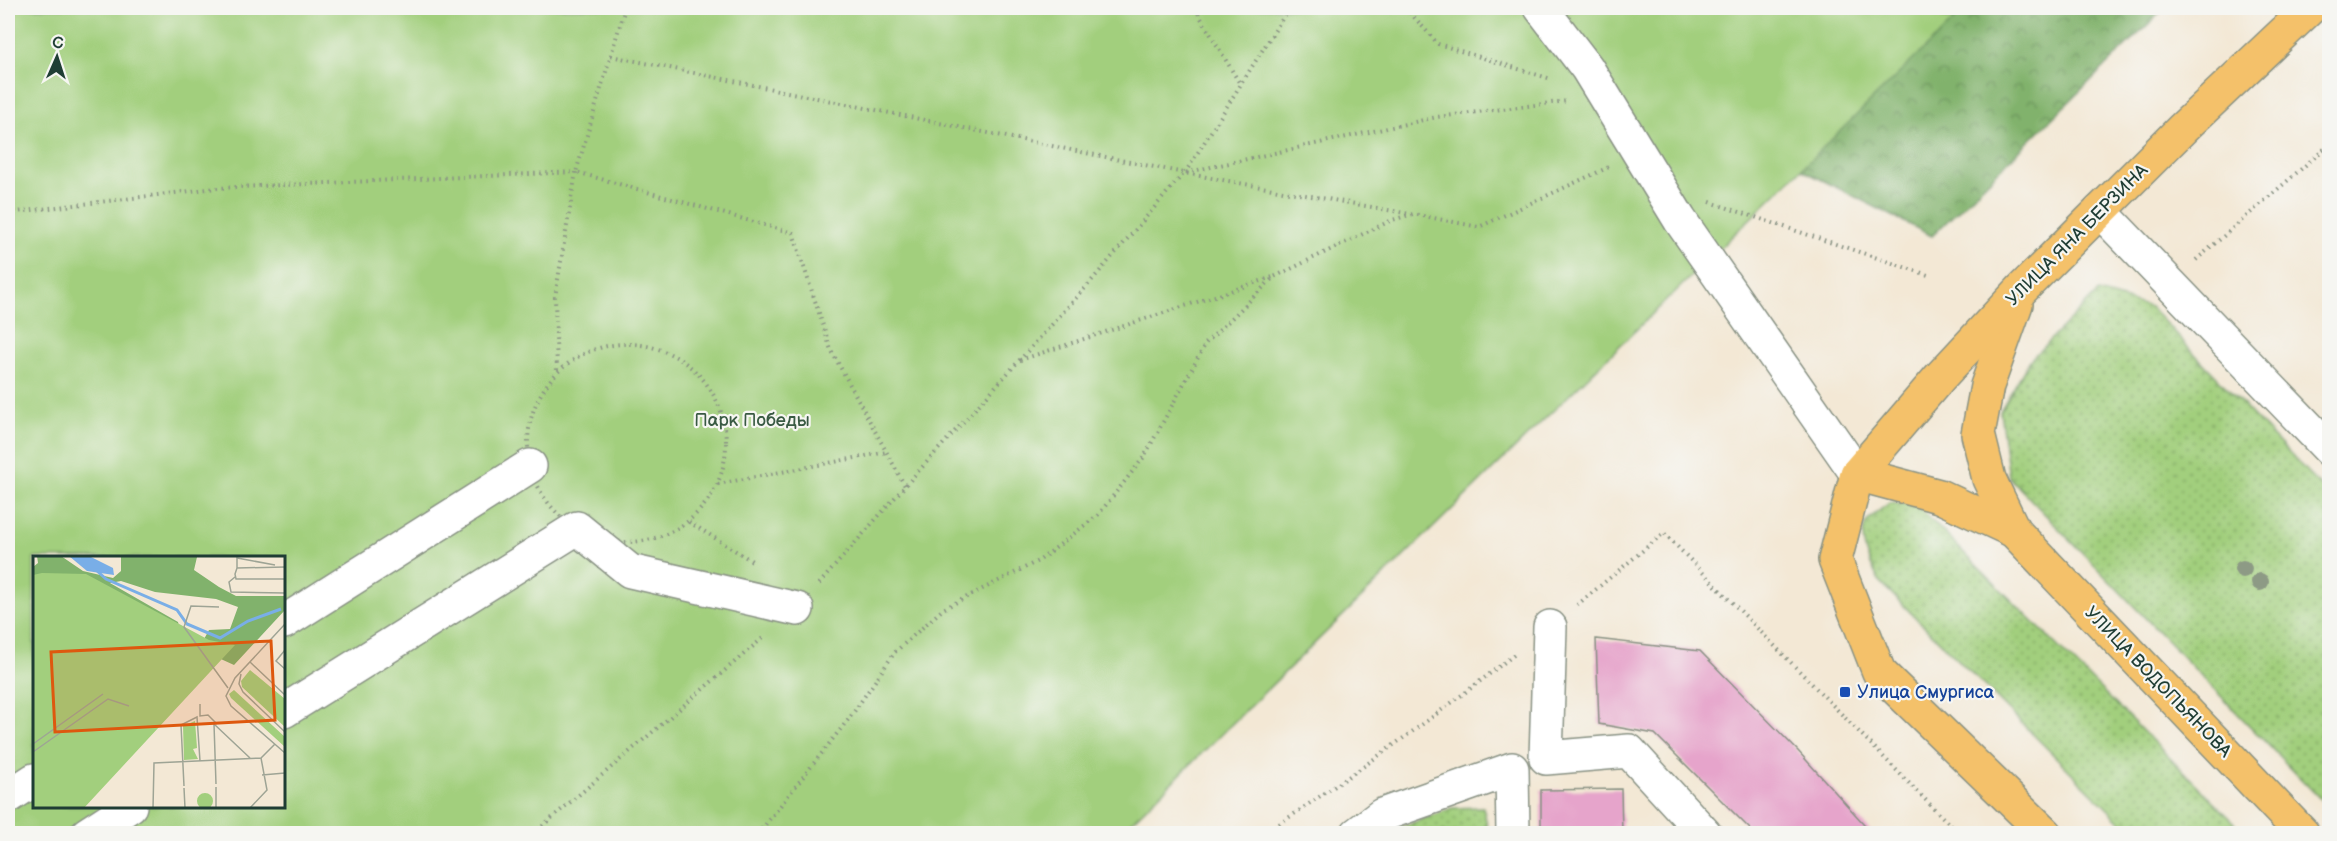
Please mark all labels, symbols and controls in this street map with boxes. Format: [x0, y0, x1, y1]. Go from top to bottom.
north arrow [27, 27, 87, 87]
text: С [52, 34, 64, 53]
street label: УЛИЦА ЯНА БЕРЗИНА [2002, 160, 2152, 310]
park label: Парк Победы [694, 410, 810, 431]
inset map [33, 556, 285, 808]
street label: УЛИЦА ВОДОПЬЯНОВА [2080, 602, 2236, 762]
place label: Улица Смургиса [1857, 682, 1995, 703]
marker: Улица Смургиса [1838, 685, 1852, 699]

